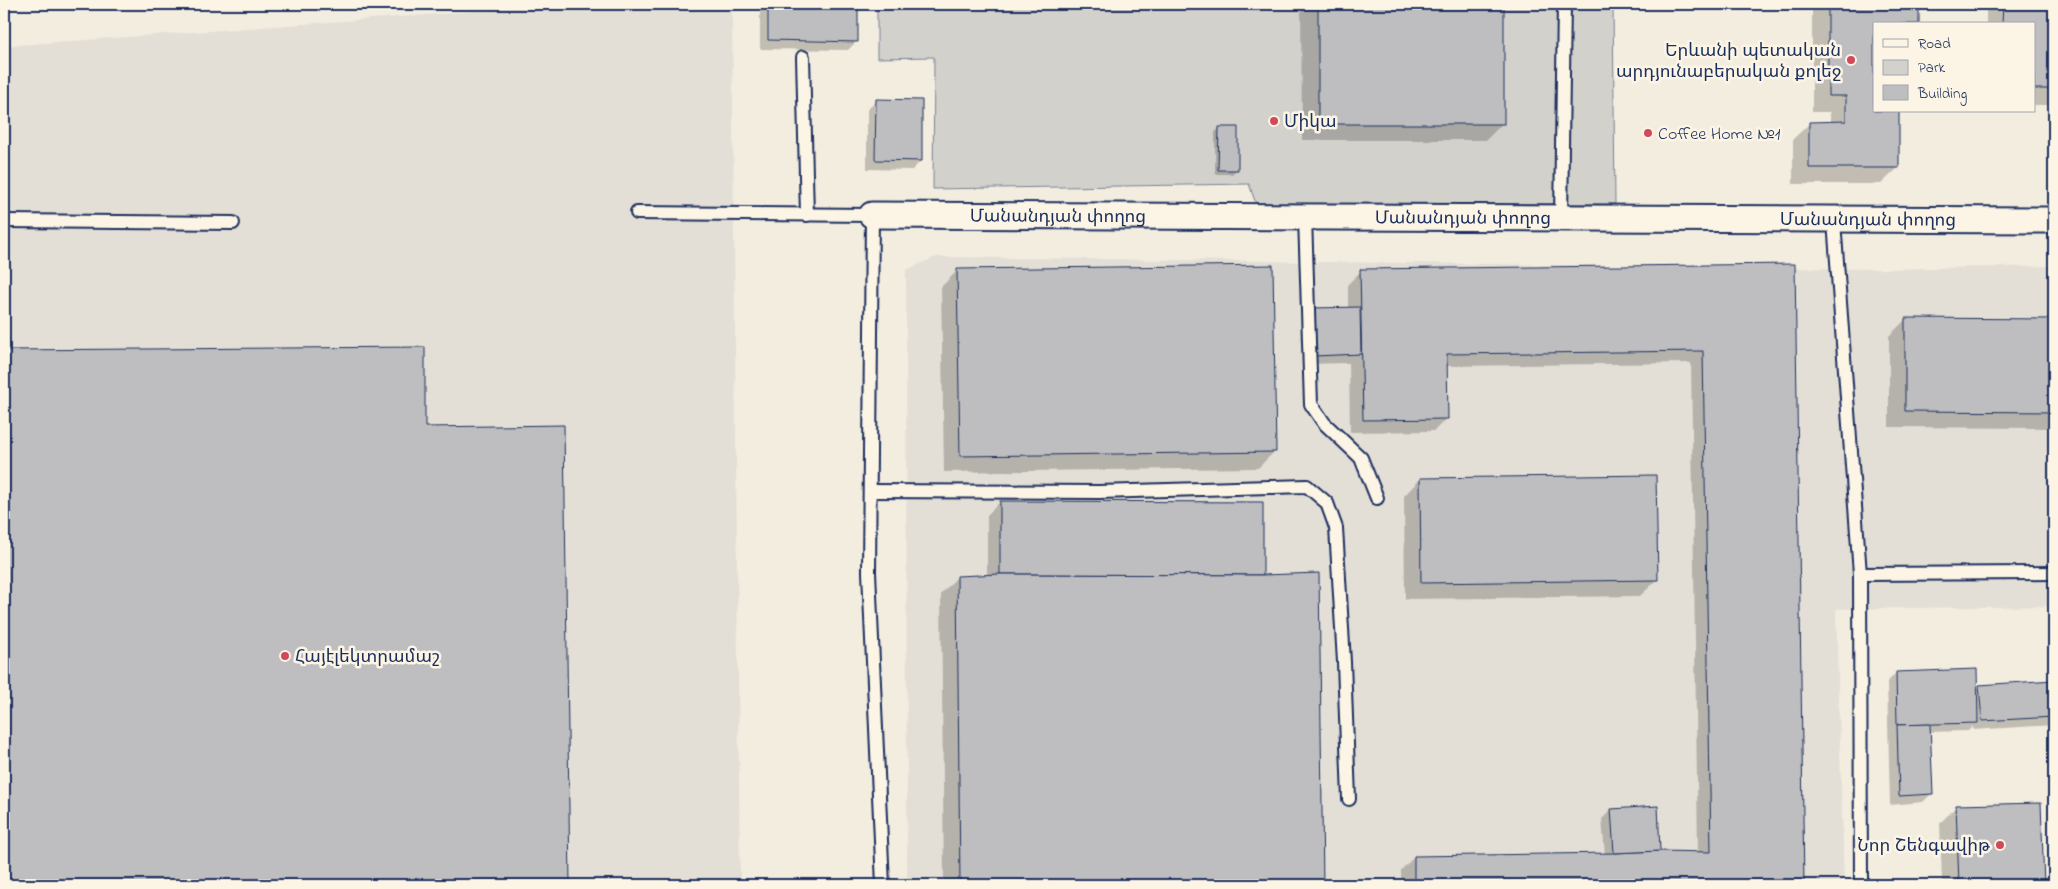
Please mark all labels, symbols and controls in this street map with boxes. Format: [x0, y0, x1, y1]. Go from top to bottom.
legend [1873, 22, 2036, 112]
text: Road [1918, 33, 1951, 55]
place label: Երևանի պետական արդյունաբերական քոլեջ [1616, 39, 1841, 86]
marker: Երևանի պետական արդյունաբերական քոլեջ [1845, 54, 1857, 66]
text: Park [1918, 57, 1946, 79]
text: Building [1917, 83, 1967, 106]
place label: Միկա [1284, 110, 1337, 136]
marker: Միկա [1268, 115, 1280, 127]
place label: Coffee Home №1 [1658, 122, 1781, 148]
marker: Coffee Home №1 [1642, 127, 1654, 139]
street label: Մանանդյան փողոց [970, 204, 1146, 231]
street label: Մանանդյան փողոց [1375, 206, 1551, 233]
street label: Մանանդյան փողոց [1780, 208, 1956, 235]
place label: Հայէլեկտրամաշ [295, 645, 439, 671]
marker: Հայէլեկտրամաշ [279, 650, 291, 662]
place label: Նոր Շենգավիթ [1857, 834, 1991, 860]
marker: Նոր Շենգավիթ [1994, 839, 2006, 851]

